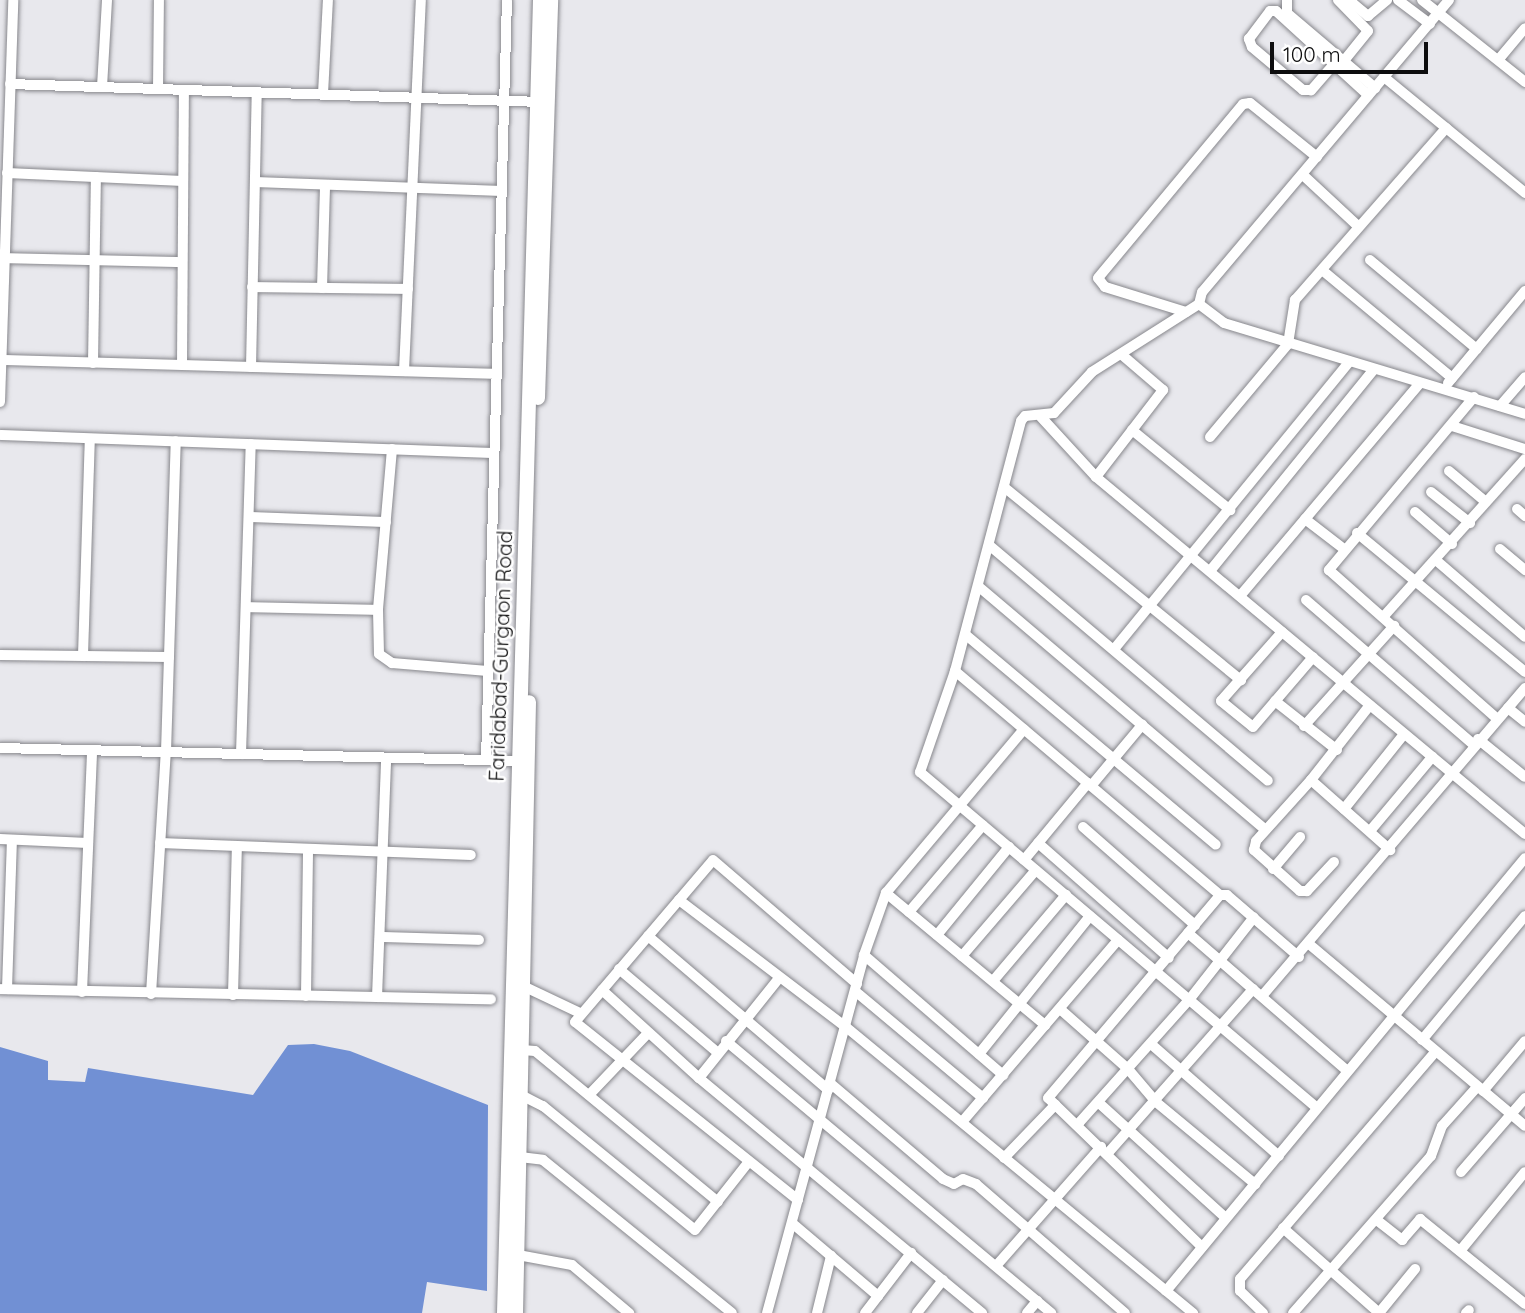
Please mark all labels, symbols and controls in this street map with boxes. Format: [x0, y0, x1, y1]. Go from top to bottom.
scale bar [1273, 28, 1430, 72]
text: 100 m [1283, 41, 1341, 67]
street label: Faridabad-Gurgaon Road [483, 530, 517, 782]

